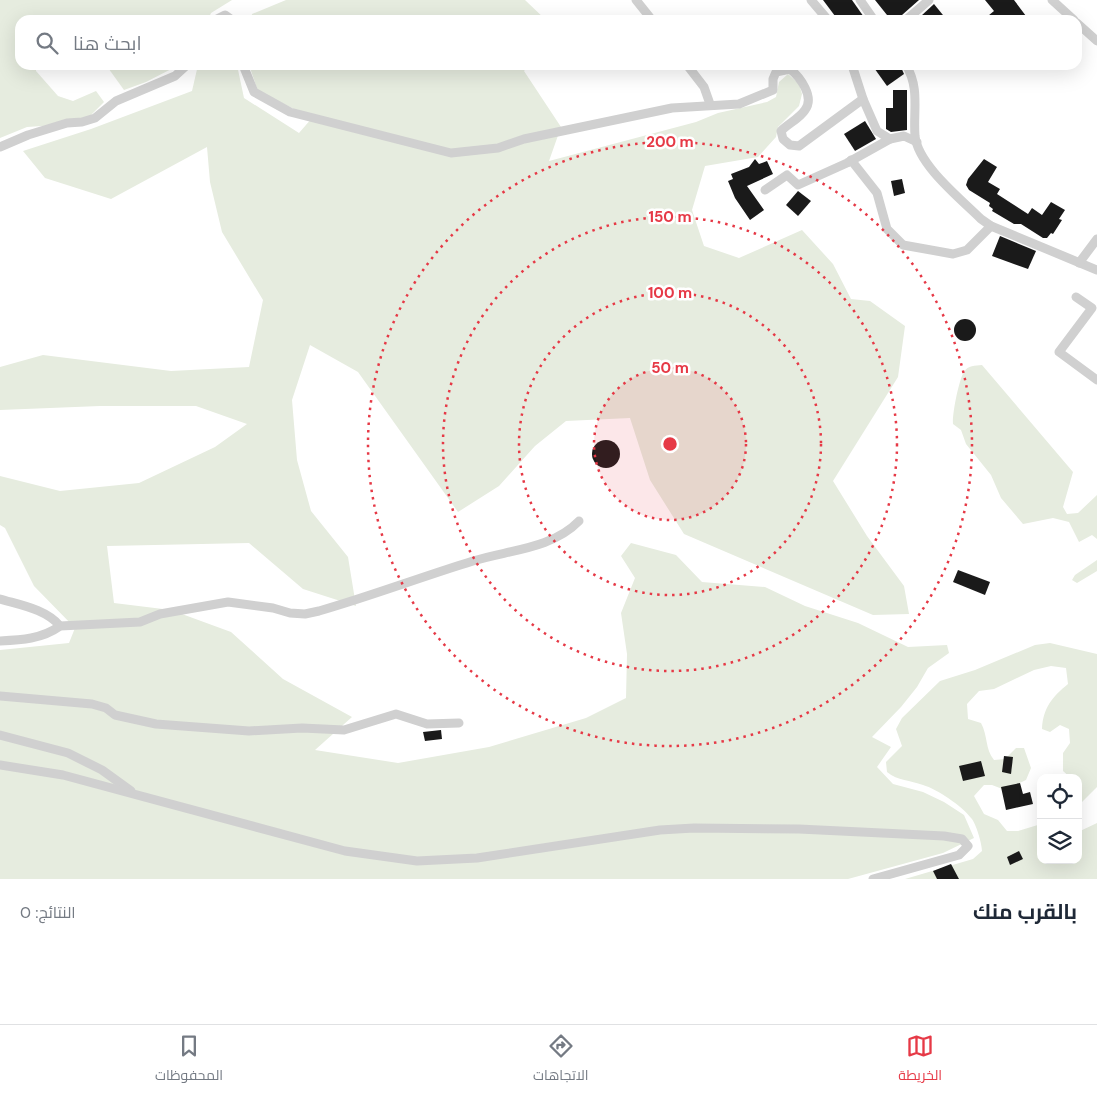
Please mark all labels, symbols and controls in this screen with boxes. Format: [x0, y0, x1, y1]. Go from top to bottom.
search box [15, 15, 1082, 70]
icon: search [33, 29, 61, 57]
text: ابحث هنا [73, 31, 142, 56]
text: 200 m [646, 132, 694, 152]
text: 150 m [649, 207, 692, 227]
text: 100 m [648, 283, 692, 303]
text: 50 m [651, 358, 689, 378]
centre of rings [661, 435, 679, 453]
map controls [1037, 774, 1082, 864]
button: locate [1037, 774, 1082, 819]
button: layers [1037, 819, 1082, 864]
text: بالقرب منك [973, 898, 1077, 926]
text: النتائج: 0 [20, 902, 76, 923]
tab: المحفوظات [155, 1032, 223, 1088]
tab: الاتجاهات [533, 1032, 588, 1088]
tab: الخريطة [898, 1032, 942, 1088]

